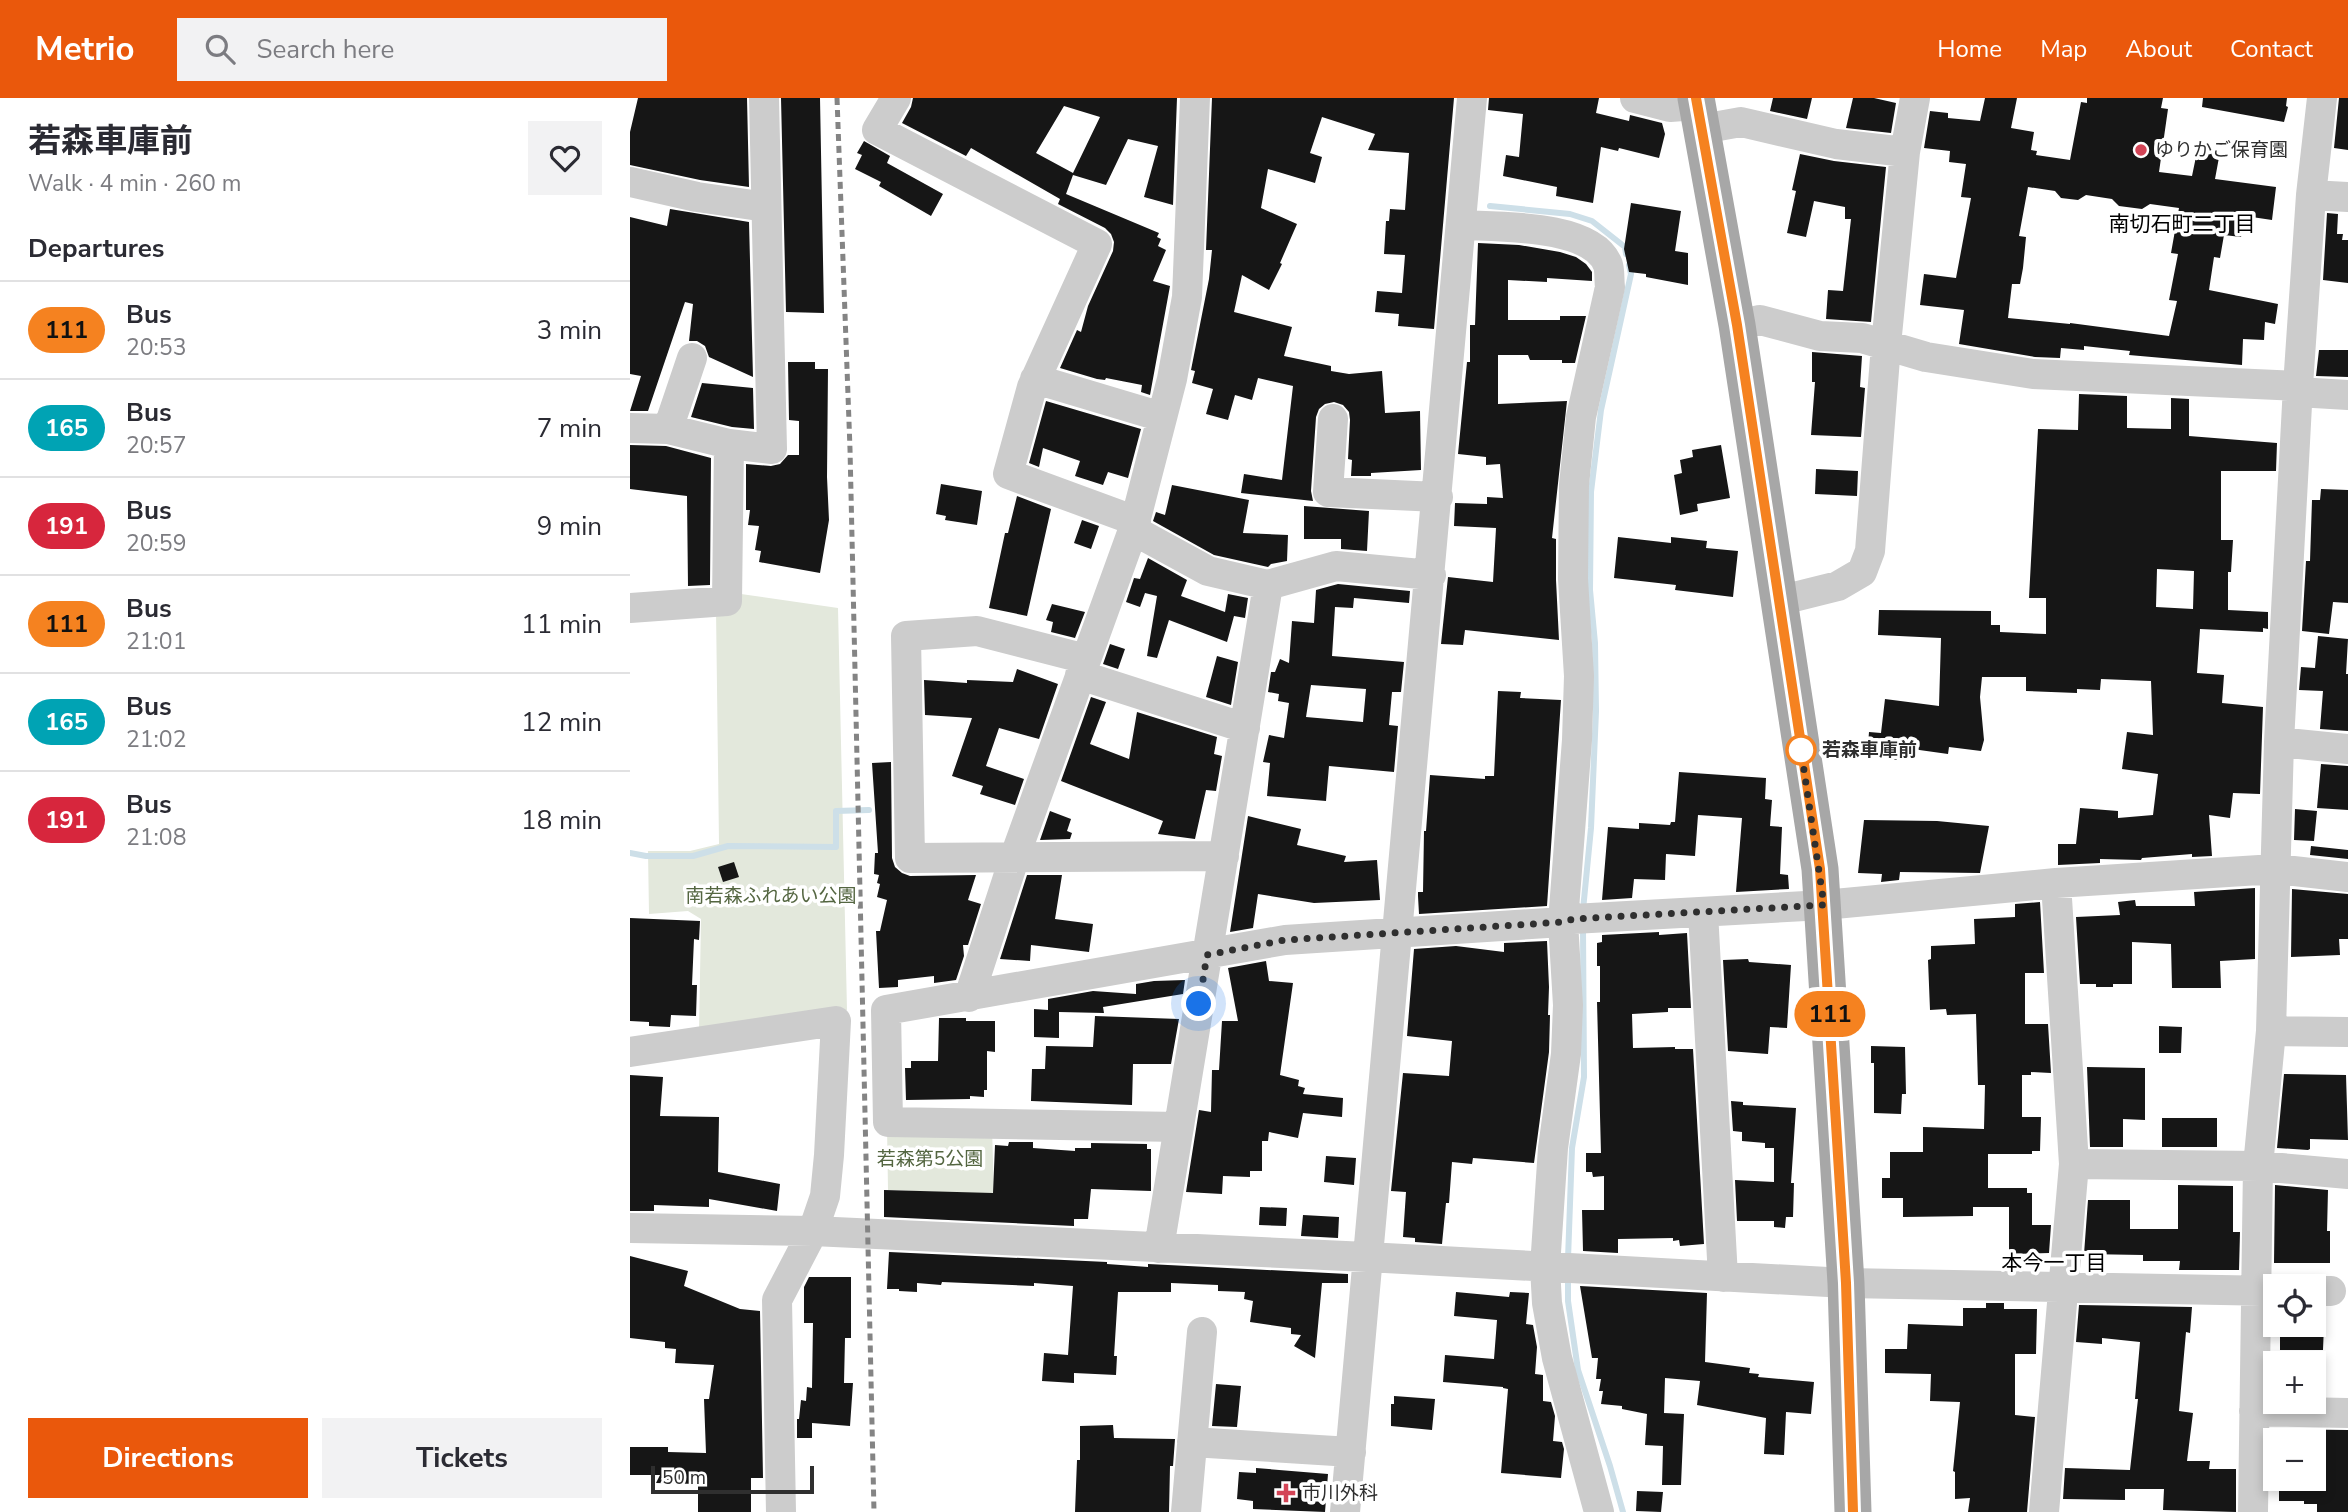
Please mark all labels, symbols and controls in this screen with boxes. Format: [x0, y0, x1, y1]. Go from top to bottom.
search box [177, 18, 667, 81]
text: Metrio [35, 27, 135, 72]
icon: search [201, 30, 239, 68]
text: Search here [257, 32, 394, 67]
text: Home [1937, 33, 2002, 65]
text: Map [2040, 33, 2087, 65]
text: About [2125, 33, 2192, 65]
text: Contact [2230, 33, 2313, 65]
text: 若森車庫前 [28, 119, 193, 164]
button: heart [528, 121, 602, 195]
place label: ゆりかご保育園 [2155, 137, 2288, 163]
marker: ゆりかご保育園 [2133, 142, 2149, 158]
text: Walk · 4 min · 260 m [28, 168, 241, 199]
district label: 南切石町二丁目 [2109, 210, 2256, 238]
text: Departures [28, 231, 164, 266]
text: Bus [126, 297, 172, 332]
text: 3 min [537, 313, 602, 348]
text: 111 [45, 314, 88, 346]
text: 20:53 [126, 332, 186, 363]
text: Bus [126, 395, 172, 430]
text: 7 min [537, 411, 602, 446]
text: 165 [45, 412, 88, 444]
text: 20:57 [126, 430, 186, 461]
text: Bus [126, 493, 172, 528]
text: 9 min [537, 509, 602, 544]
text: 191 [45, 510, 88, 542]
text: 20:59 [126, 528, 186, 559]
text: Bus [126, 591, 172, 626]
text: 11 min [521, 607, 602, 642]
text: 111 [45, 608, 88, 640]
text: 21:01 [126, 626, 186, 657]
text: Bus [126, 689, 172, 724]
text: 12 min [521, 705, 602, 740]
text: 165 [45, 706, 88, 738]
text: 21:02 [126, 724, 186, 755]
marker: 若森車庫前 [1786, 735, 1816, 765]
place label: 若森車庫前 [1822, 737, 1917, 763]
text: Bus [126, 787, 172, 822]
text: 18 min [521, 803, 602, 838]
text: 191 [45, 804, 88, 836]
text: 21:08 [126, 822, 186, 853]
park label: 南若森ふれあい公園 [685, 883, 857, 909]
your location [1181, 986, 1216, 1021]
line badge: 111 [1790, 991, 1870, 1037]
text: 111 [1808, 998, 1852, 1030]
park label: 若森第5公園 [877, 1146, 983, 1172]
district label: 本今一丁目 [2002, 1249, 2107, 1277]
map controls [2263, 1274, 2326, 1491]
button: locate [2263, 1274, 2326, 1337]
button: + [2263, 1351, 2326, 1414]
button: Directions [28, 1418, 308, 1498]
button: Tickets [322, 1418, 602, 1498]
button: − [2263, 1428, 2326, 1491]
scale bar [651, 1463, 814, 1495]
text: 50 m [662, 1465, 706, 1491]
place label: 市川外科 [1302, 1480, 1378, 1506]
marker: 市川外科 [1276, 1483, 1296, 1503]

